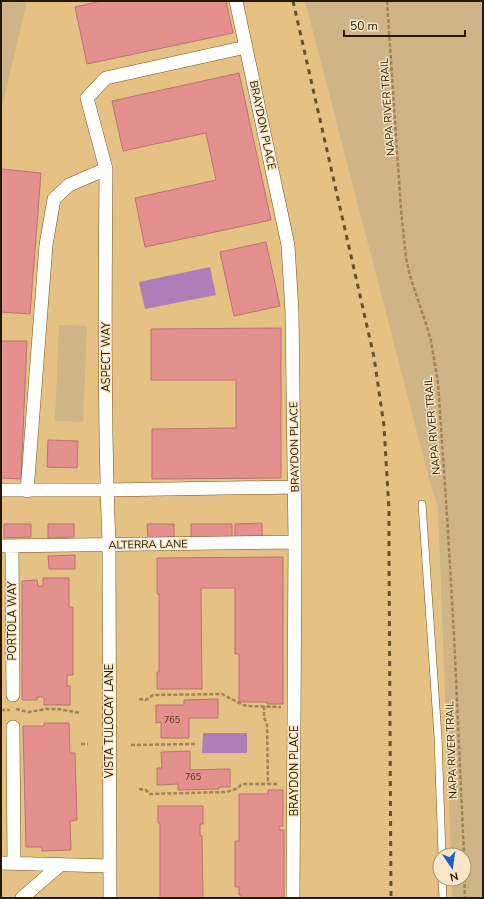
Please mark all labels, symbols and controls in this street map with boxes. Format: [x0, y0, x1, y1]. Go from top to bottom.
scale bar [344, 12, 465, 38]
text: 50 m [350, 18, 378, 34]
street label: NAPA RIVER TRAIL [377, 57, 398, 156]
street label: BRAYDON PLACE [246, 79, 279, 171]
street label: ASPECT WAY [99, 321, 114, 392]
street label: NAPA RIVER TRAIL [421, 376, 444, 476]
street label: BRAYDON PLACE [286, 402, 303, 492]
street label: ALTERRA LANE [108, 536, 188, 553]
street label: PORTOLA WAY [5, 581, 20, 661]
street label: VISTA TULOCAY LANE [102, 664, 117, 779]
street label: NAPA RIVER TRAIL [442, 701, 461, 799]
house number: 765 [164, 714, 180, 726]
street label: BRAYDON PLACE [287, 726, 302, 816]
house number: 765 [185, 771, 201, 783]
north arrow [432, 847, 472, 887]
text: N [448, 868, 460, 884]

